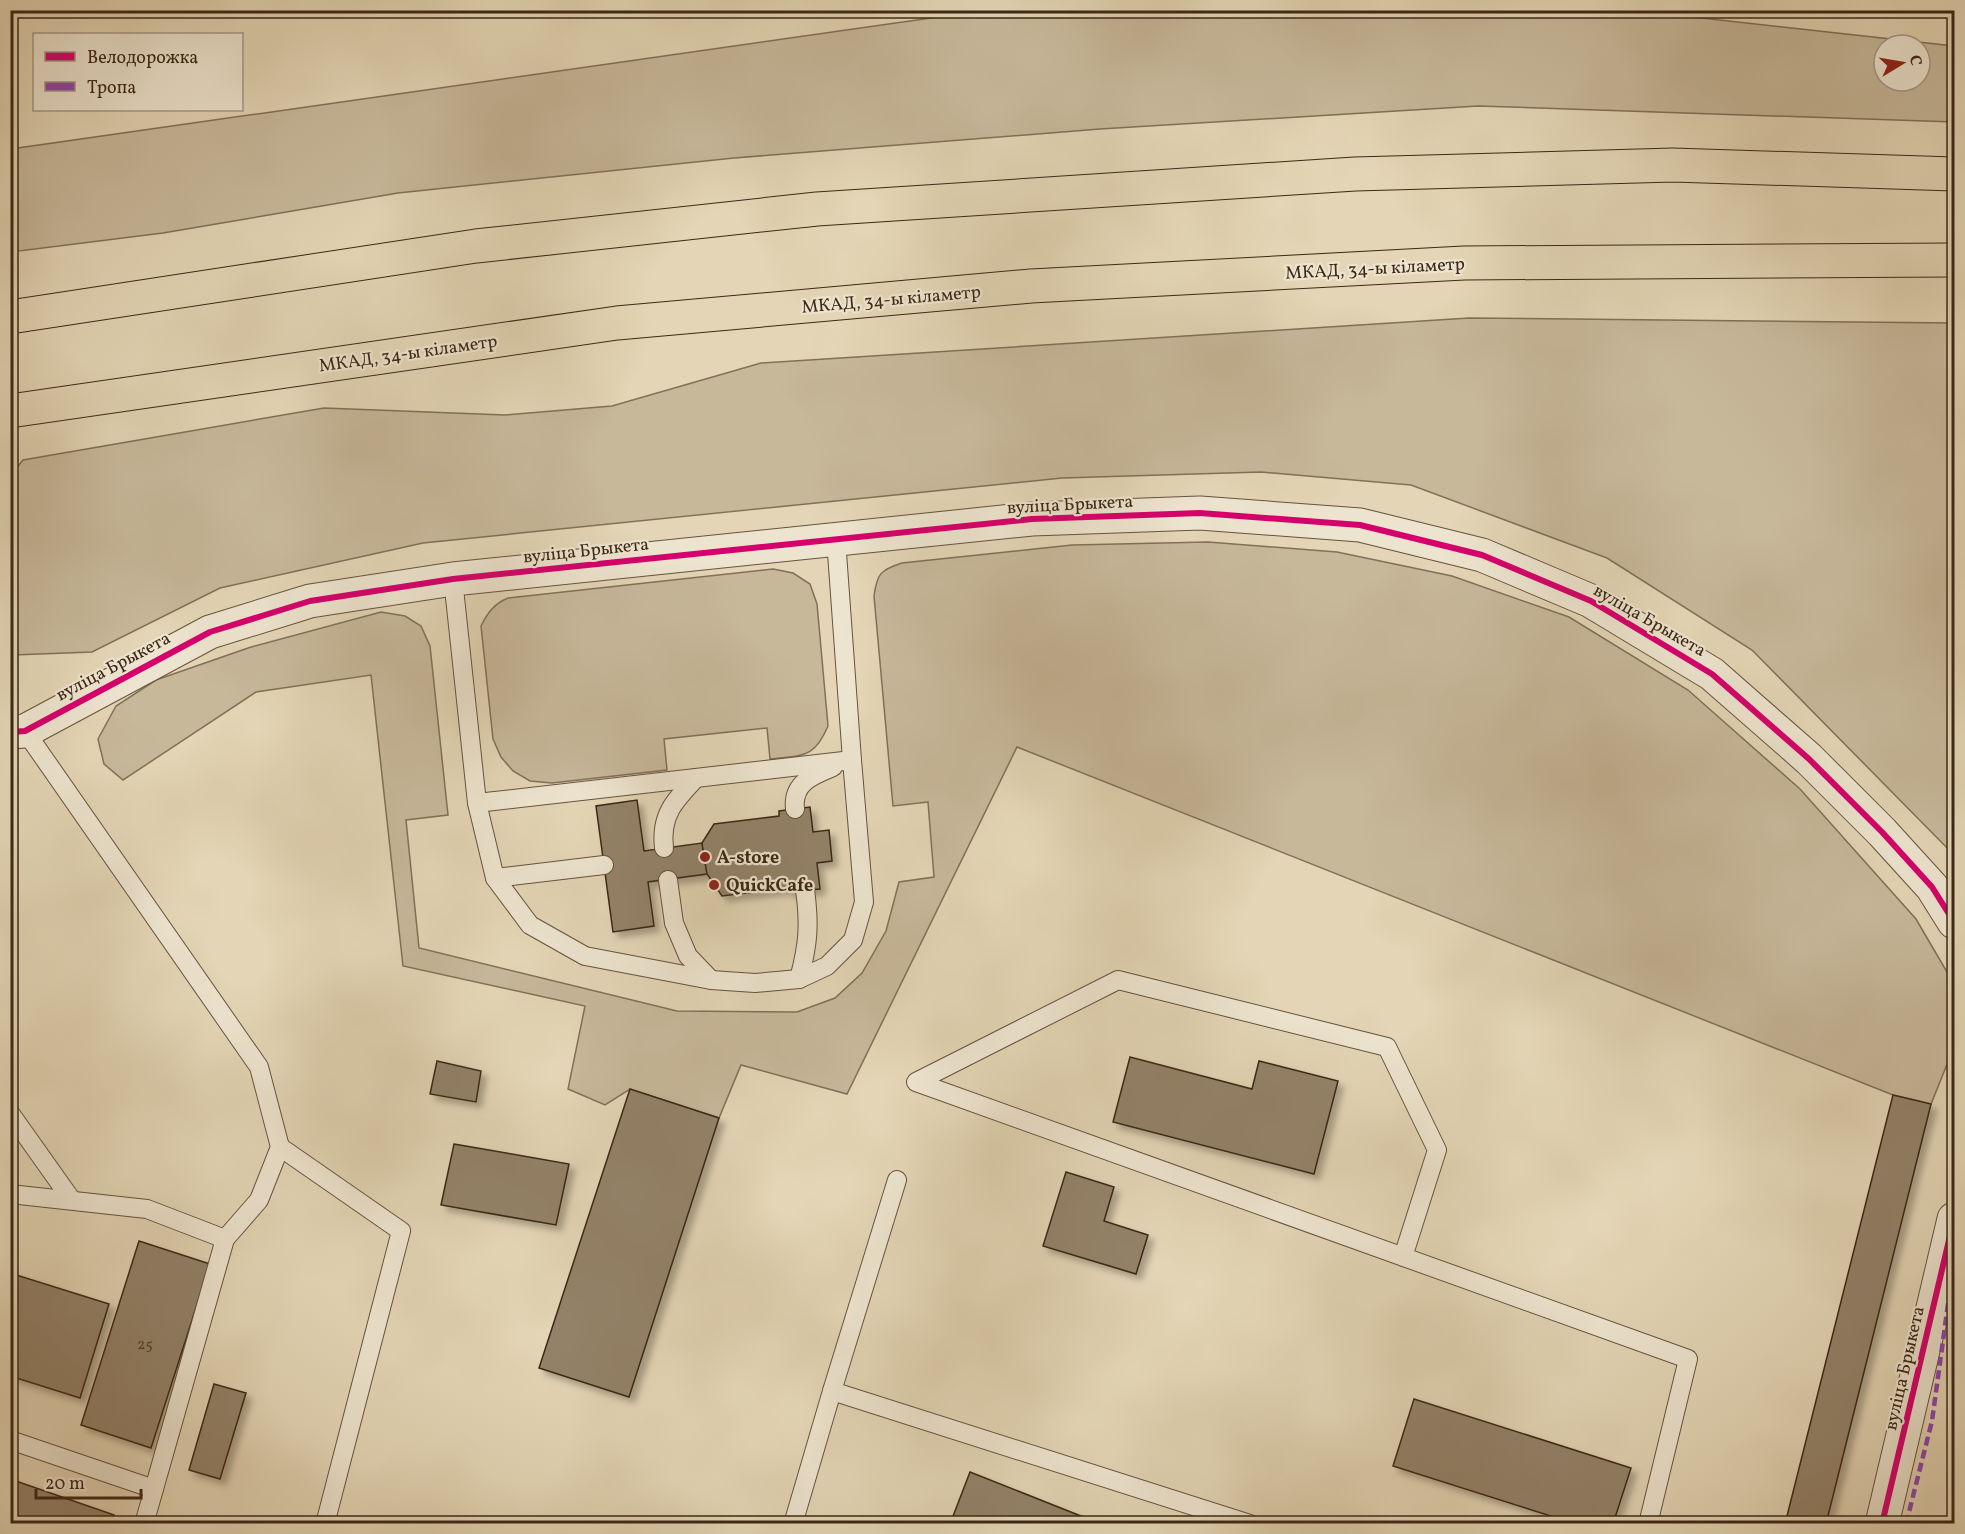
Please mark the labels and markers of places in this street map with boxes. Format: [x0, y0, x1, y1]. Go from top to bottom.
place label: А-store [717, 846, 779, 871]
marker: А-store [698, 850, 712, 864]
place label: QuickCafe [726, 874, 813, 899]
marker: QuickCafe [707, 878, 721, 892]

